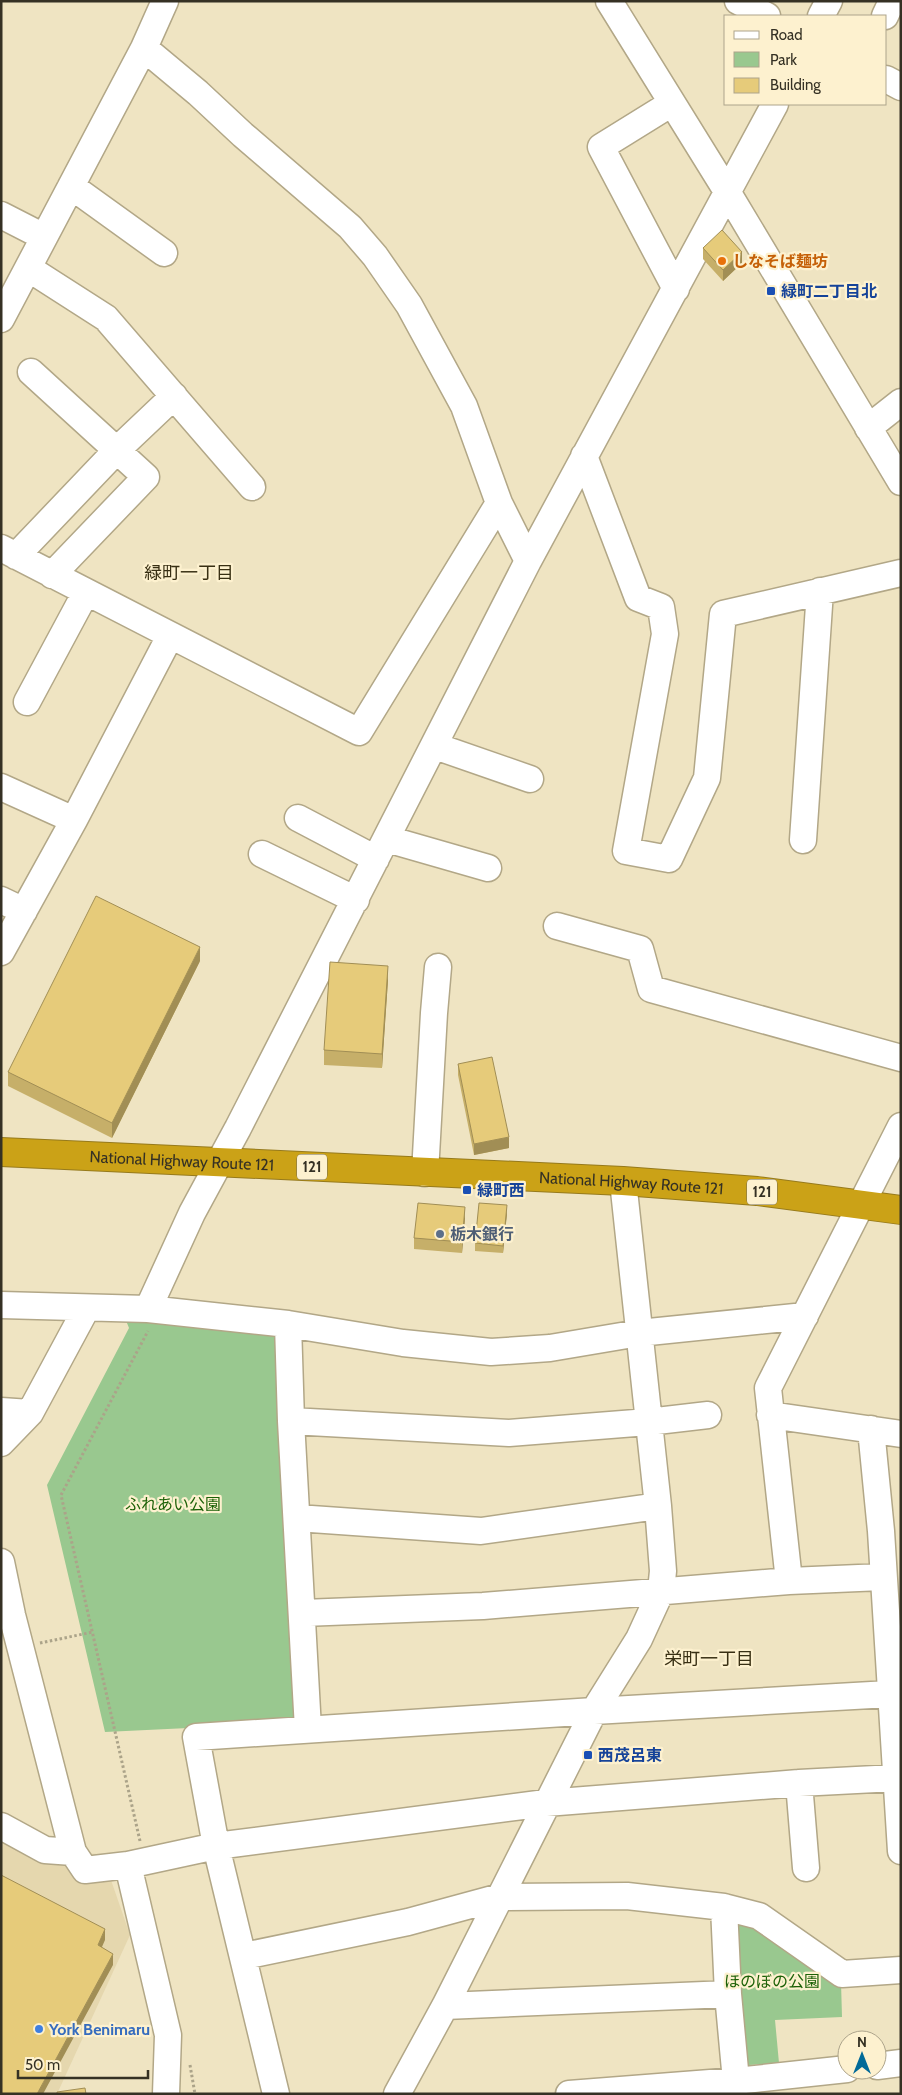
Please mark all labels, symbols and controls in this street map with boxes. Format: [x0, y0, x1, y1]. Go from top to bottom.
legend [724, 15, 887, 105]
text: Road [770, 26, 803, 44]
text: Park [770, 51, 797, 69]
text: Building [770, 76, 821, 94]
place label: しなそば麺坊 [732, 252, 828, 271]
marker: しなそば麺坊 [716, 255, 728, 267]
place label: 緑町二丁目北 [781, 282, 877, 301]
marker: 緑町二丁目北 [765, 285, 777, 297]
district label: 緑町一丁目 [144, 562, 234, 584]
street label: National Highway Route 121 [89, 1147, 274, 1174]
road number: 121 [297, 1154, 327, 1180]
street label: National Highway Route 121 [539, 1168, 724, 1198]
road number: 121 [747, 1180, 777, 1204]
place label: 緑町西 [477, 1181, 525, 1200]
marker: 緑町西 [461, 1184, 473, 1196]
place label: 栃木銀行 [450, 1225, 514, 1244]
marker: 栃木銀行 [434, 1228, 446, 1240]
park label: ふれあい公園 [125, 1495, 221, 1514]
district label: 栄町一丁目 [664, 1648, 754, 1670]
place label: 西茂呂東 [598, 1746, 662, 1765]
marker: 西茂呂東 [582, 1749, 594, 1761]
park label: ほのぼの公園 [724, 1972, 820, 1991]
place label: York Benimaru [48, 2020, 150, 2039]
marker: York Benimaru [33, 2023, 45, 2035]
north arrow [837, 2030, 887, 2080]
text: N [857, 2033, 867, 2051]
scale bar [18, 2048, 148, 2080]
text: 50 m [25, 2056, 60, 2074]

